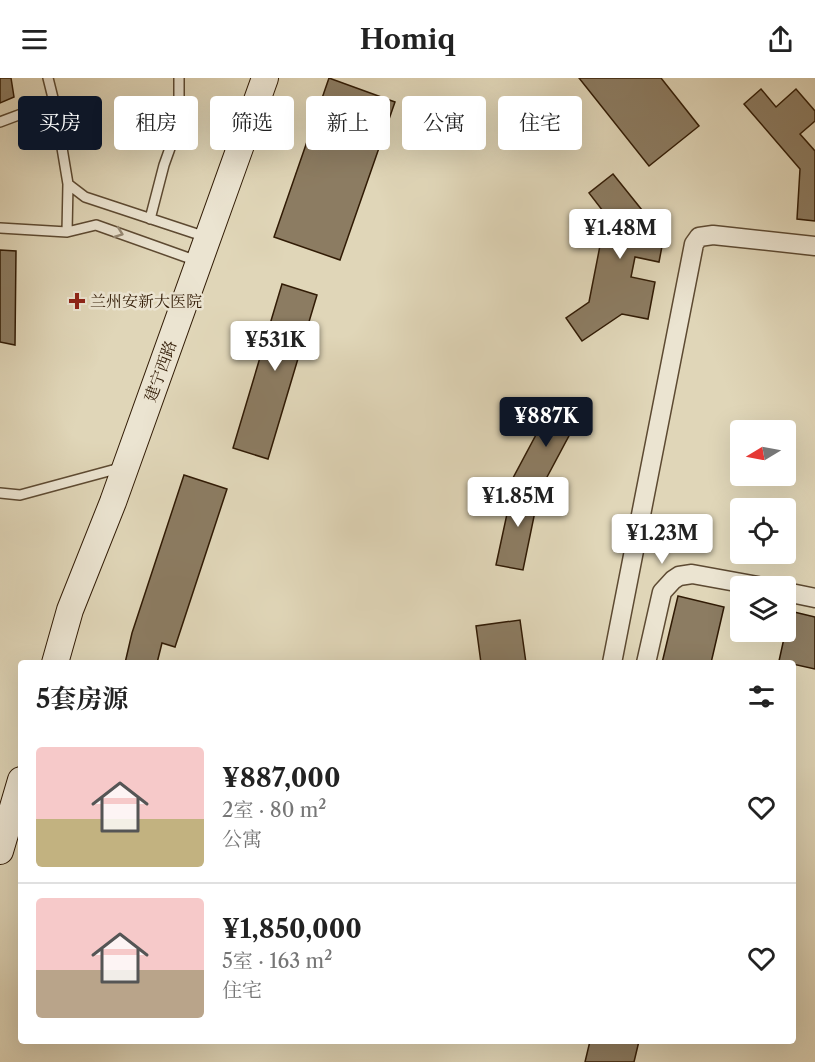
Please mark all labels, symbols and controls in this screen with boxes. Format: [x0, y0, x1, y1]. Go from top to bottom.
icon: menu [18, 23, 51, 56]
text: Homiq [360, 23, 455, 56]
icon: share [764, 23, 797, 56]
chip: 买房 [18, 96, 102, 150]
chip: 租房 [114, 96, 198, 150]
chip: 筛选 [210, 96, 294, 150]
chip: 新上 [306, 96, 390, 150]
chip: 公寓 [402, 96, 486, 150]
chip: 住宅 [498, 96, 582, 150]
pin: ¥1.48M [571, 209, 669, 260]
text: ¥1.48M [583, 216, 657, 240]
one-way arrow [113, 226, 124, 238]
place label: 兰州安新大医院 [90, 291, 202, 311]
marker: 兰州安新大医院 [68, 292, 86, 310]
pin: ¥531K [233, 321, 317, 372]
text: ¥531K [244, 328, 306, 352]
street label: 建宁西路 [140, 338, 180, 404]
pin: ¥887K [504, 397, 588, 448]
text: ¥887K [514, 404, 578, 428]
north arrow [730, 420, 796, 486]
map controls [730, 420, 796, 642]
pin: ¥1.85M [469, 477, 567, 528]
text: ¥1.85M [482, 484, 554, 508]
button: locate [730, 498, 796, 564]
pin: ¥1.23M [613, 514, 711, 565]
text: ¥1.23M [626, 521, 698, 545]
button: layers [730, 576, 796, 642]
icon: filters [745, 680, 778, 713]
text: 5套房源 [36, 683, 128, 715]
text: ¥887,000 [222, 762, 340, 794]
icon: home [84, 771, 156, 843]
icon: heart [745, 791, 778, 824]
text: 2室 · 80 m² [222, 798, 326, 822]
text: 公寓 [222, 827, 262, 851]
text: ¥1,850,000 [222, 913, 362, 945]
icon: home [84, 922, 156, 994]
icon: heart [745, 942, 778, 975]
text: 5室 · 163 m² [222, 949, 332, 973]
text: 住宅 [222, 978, 262, 1002]

